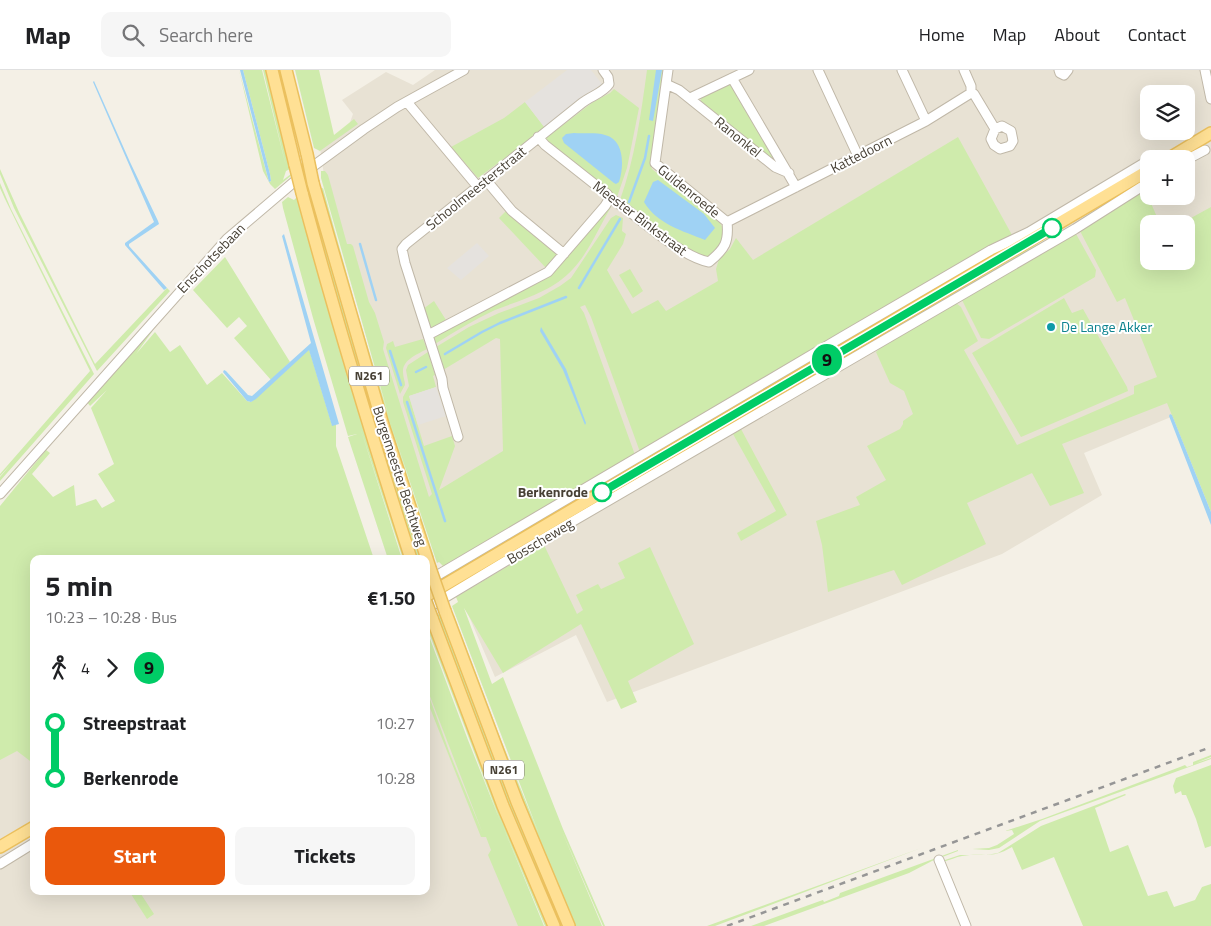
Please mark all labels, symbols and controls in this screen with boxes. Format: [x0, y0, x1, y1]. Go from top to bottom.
search box [101, 12, 451, 57]
text: Map [25, 17, 71, 53]
text: Search here [159, 20, 253, 49]
icon: search [119, 21, 147, 49]
text: Home [919, 21, 965, 48]
text: Map [993, 21, 1026, 48]
text: About [1054, 21, 1100, 48]
text: Contact [1128, 21, 1186, 48]
map controls [1140, 85, 1195, 270]
button: layers [1140, 85, 1195, 140]
street label: Ranonkel [710, 111, 766, 162]
street label: Kattedoorn [826, 129, 895, 178]
street label: Schoolmeesterstraat [421, 141, 530, 235]
button: + [1140, 150, 1195, 205]
street label: Guldenroede [654, 159, 725, 222]
street label: Meester Binkstraat [589, 175, 692, 260]
button: − [1140, 215, 1195, 270]
street label: Enschotsebaan [172, 218, 250, 297]
unlabelled marker [1042, 218, 1062, 238]
place label: De Lange Akker [1061, 316, 1152, 337]
marker: De Lange Akker [1045, 321, 1057, 333]
line badge: 9 [811, 344, 843, 376]
text: 9 [822, 346, 832, 373]
road number: N261 [349, 366, 389, 386]
street label: Burgemeester Bechtweg [368, 403, 433, 549]
place label: Berkenrode [518, 481, 588, 502]
marker: Berkenrode [592, 482, 612, 502]
street label: Bosscheweg [502, 512, 577, 569]
text: 5 min [45, 564, 113, 607]
text: €1.50 [368, 583, 415, 612]
text: 10:23 – 10:28 · Bus [45, 605, 177, 629]
icon: walk [45, 654, 73, 682]
icon: forward [98, 654, 126, 682]
text: 9 [144, 654, 154, 681]
text: 4 [81, 656, 90, 680]
text: Streepstraat [83, 708, 186, 737]
text: 10:27 [376, 711, 415, 735]
road number: N261 [484, 760, 524, 780]
text: Berkenrode [83, 763, 178, 792]
text: 10:28 [376, 766, 415, 790]
button: Start [45, 827, 225, 885]
button: Tickets [235, 827, 415, 885]

